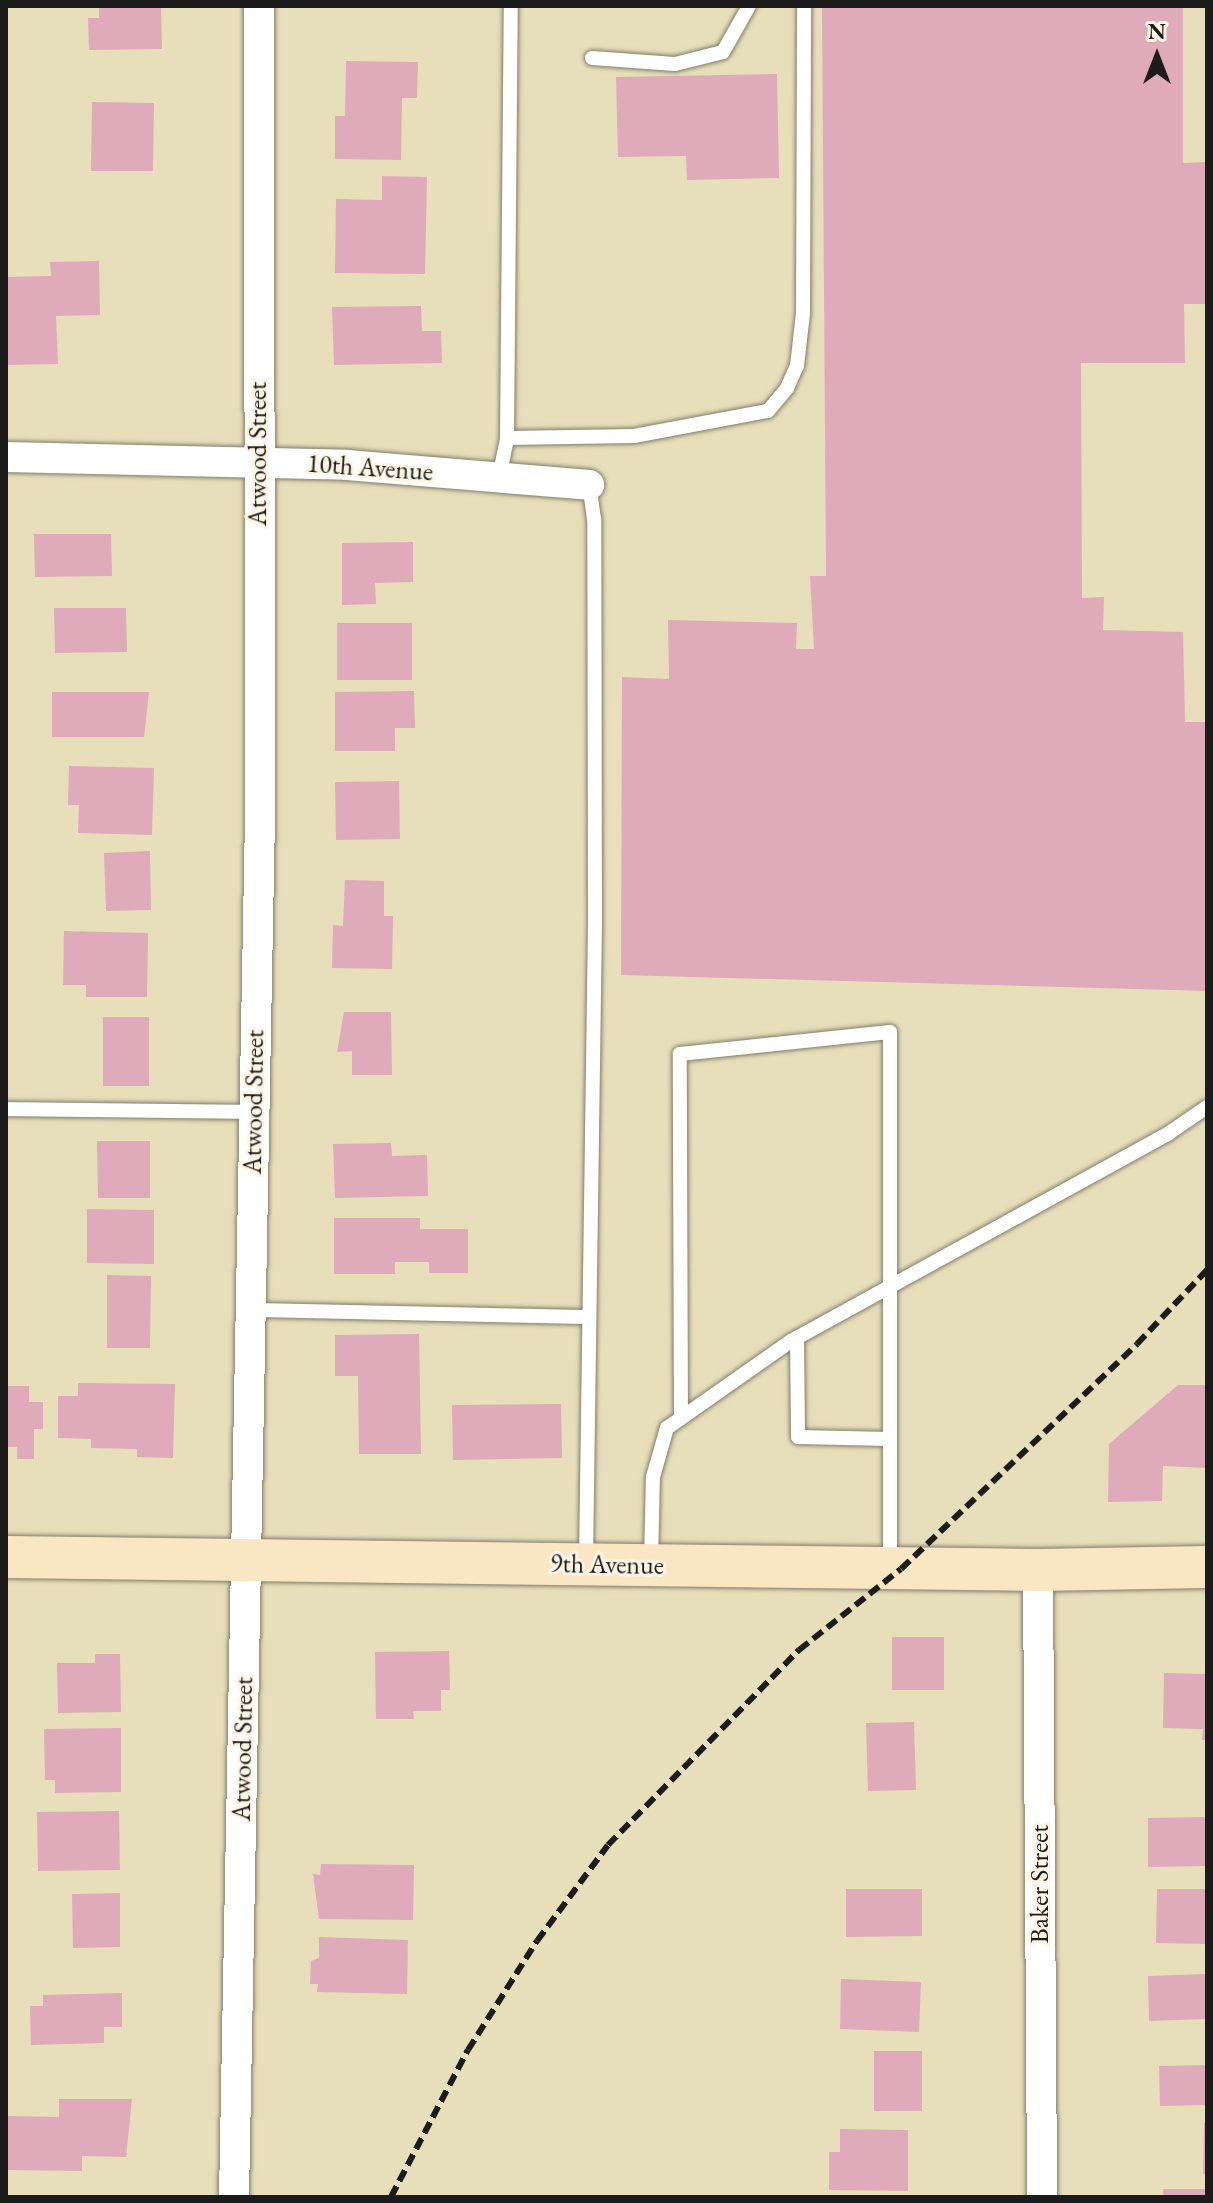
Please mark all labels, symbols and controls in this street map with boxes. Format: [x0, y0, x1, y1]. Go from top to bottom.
north arrow [1117, 16, 1197, 96]
text: N [1148, 17, 1166, 46]
street label: Atwood Street [242, 382, 274, 526]
street label: 10th Avenue [306, 448, 434, 488]
street label: Atwood Street [237, 1029, 271, 1175]
street label: 9th Avenue [550, 1548, 664, 1582]
street label: Atwood Street [226, 1676, 260, 1822]
street label: Baker Street [1024, 1825, 1056, 1943]

